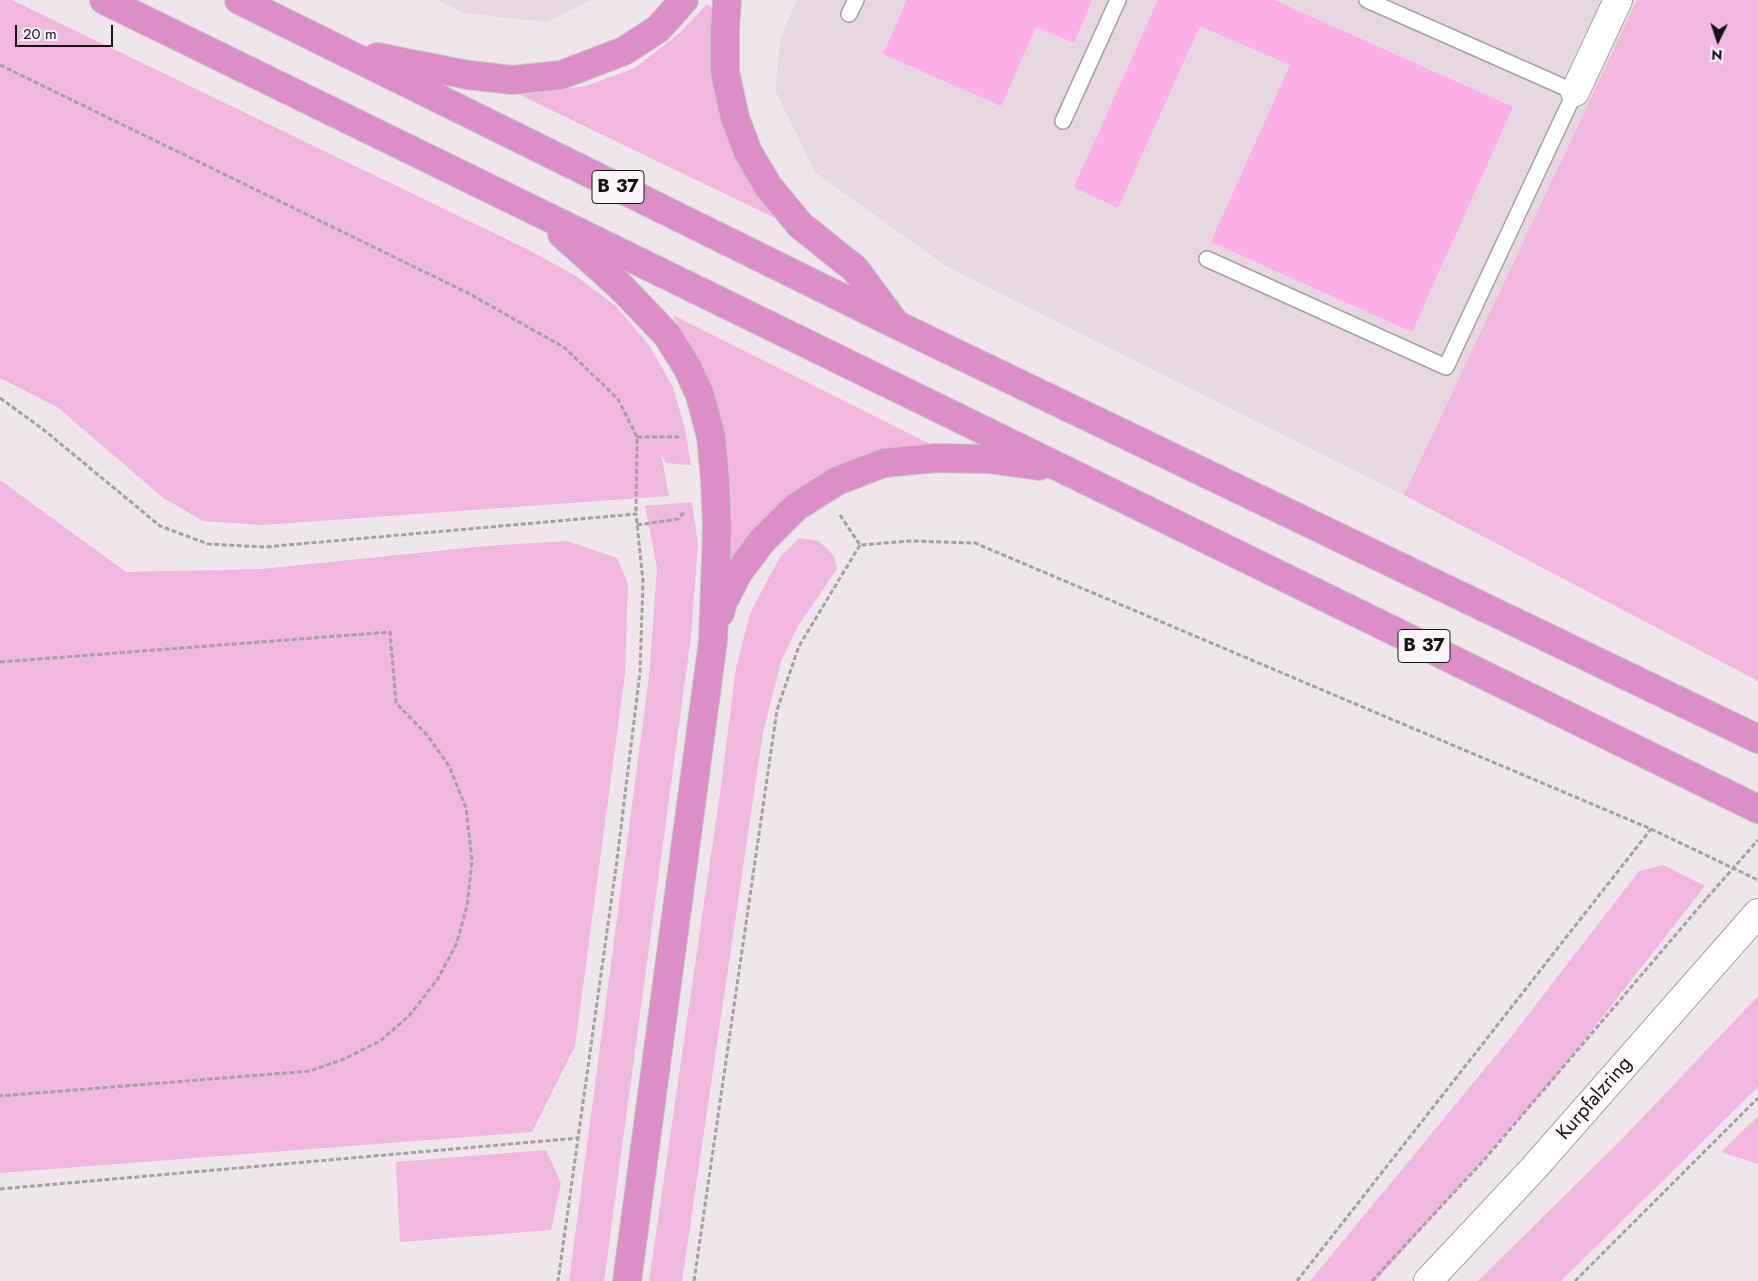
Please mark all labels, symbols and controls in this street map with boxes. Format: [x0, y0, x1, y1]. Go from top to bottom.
scale bar [18, 15, 115, 47]
north arrow [1693, 15, 1743, 65]
text: 20 m [23, 23, 57, 45]
text: N [1711, 45, 1723, 65]
road number: B 37 [592, 170, 644, 203]
road number: B 37 [1398, 630, 1450, 662]
street label: Kurpfalzring [1552, 1052, 1638, 1146]

